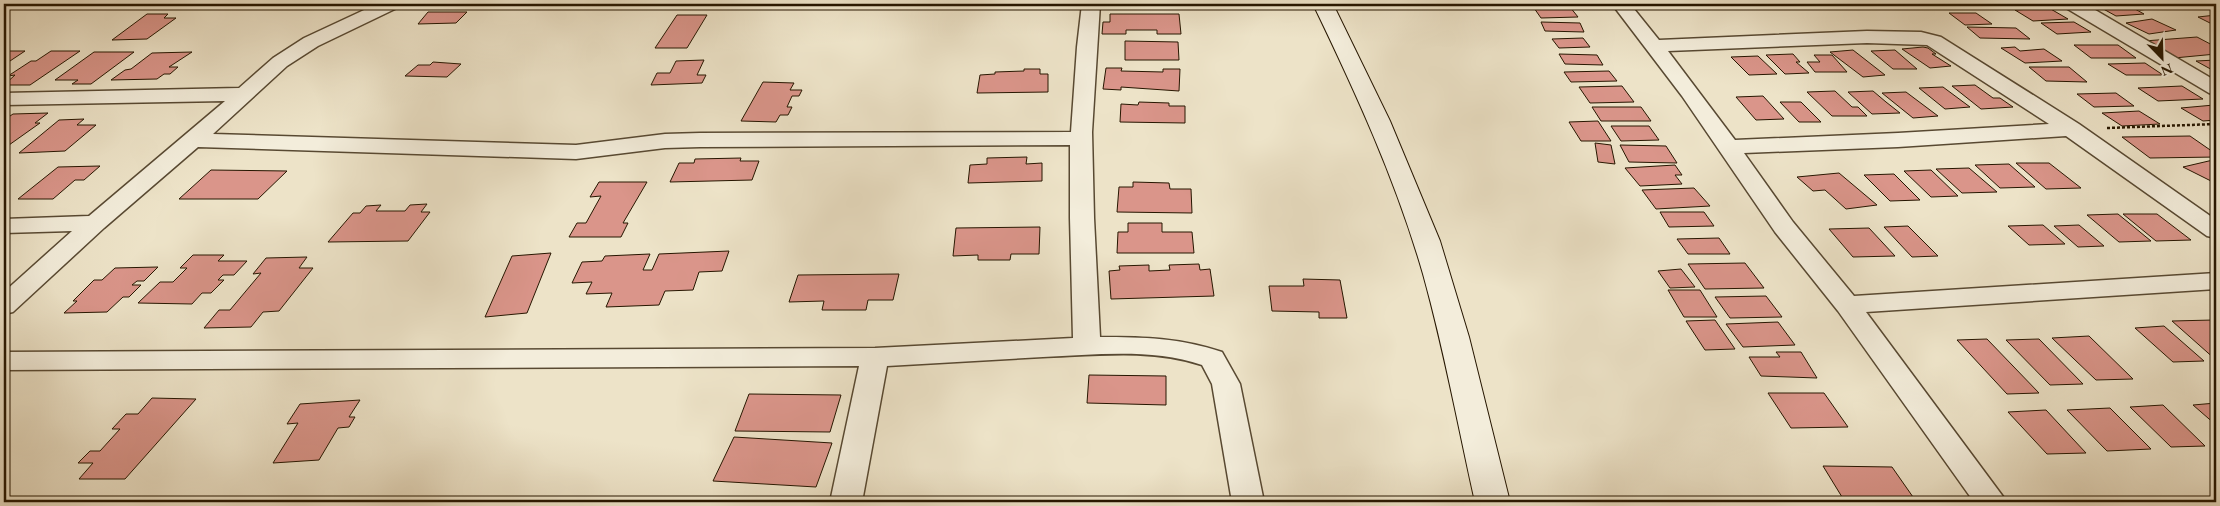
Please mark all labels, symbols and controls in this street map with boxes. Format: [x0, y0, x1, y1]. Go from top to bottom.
north arrow [2138, 32, 2188, 82]
text: N [2158, 59, 2176, 81]

